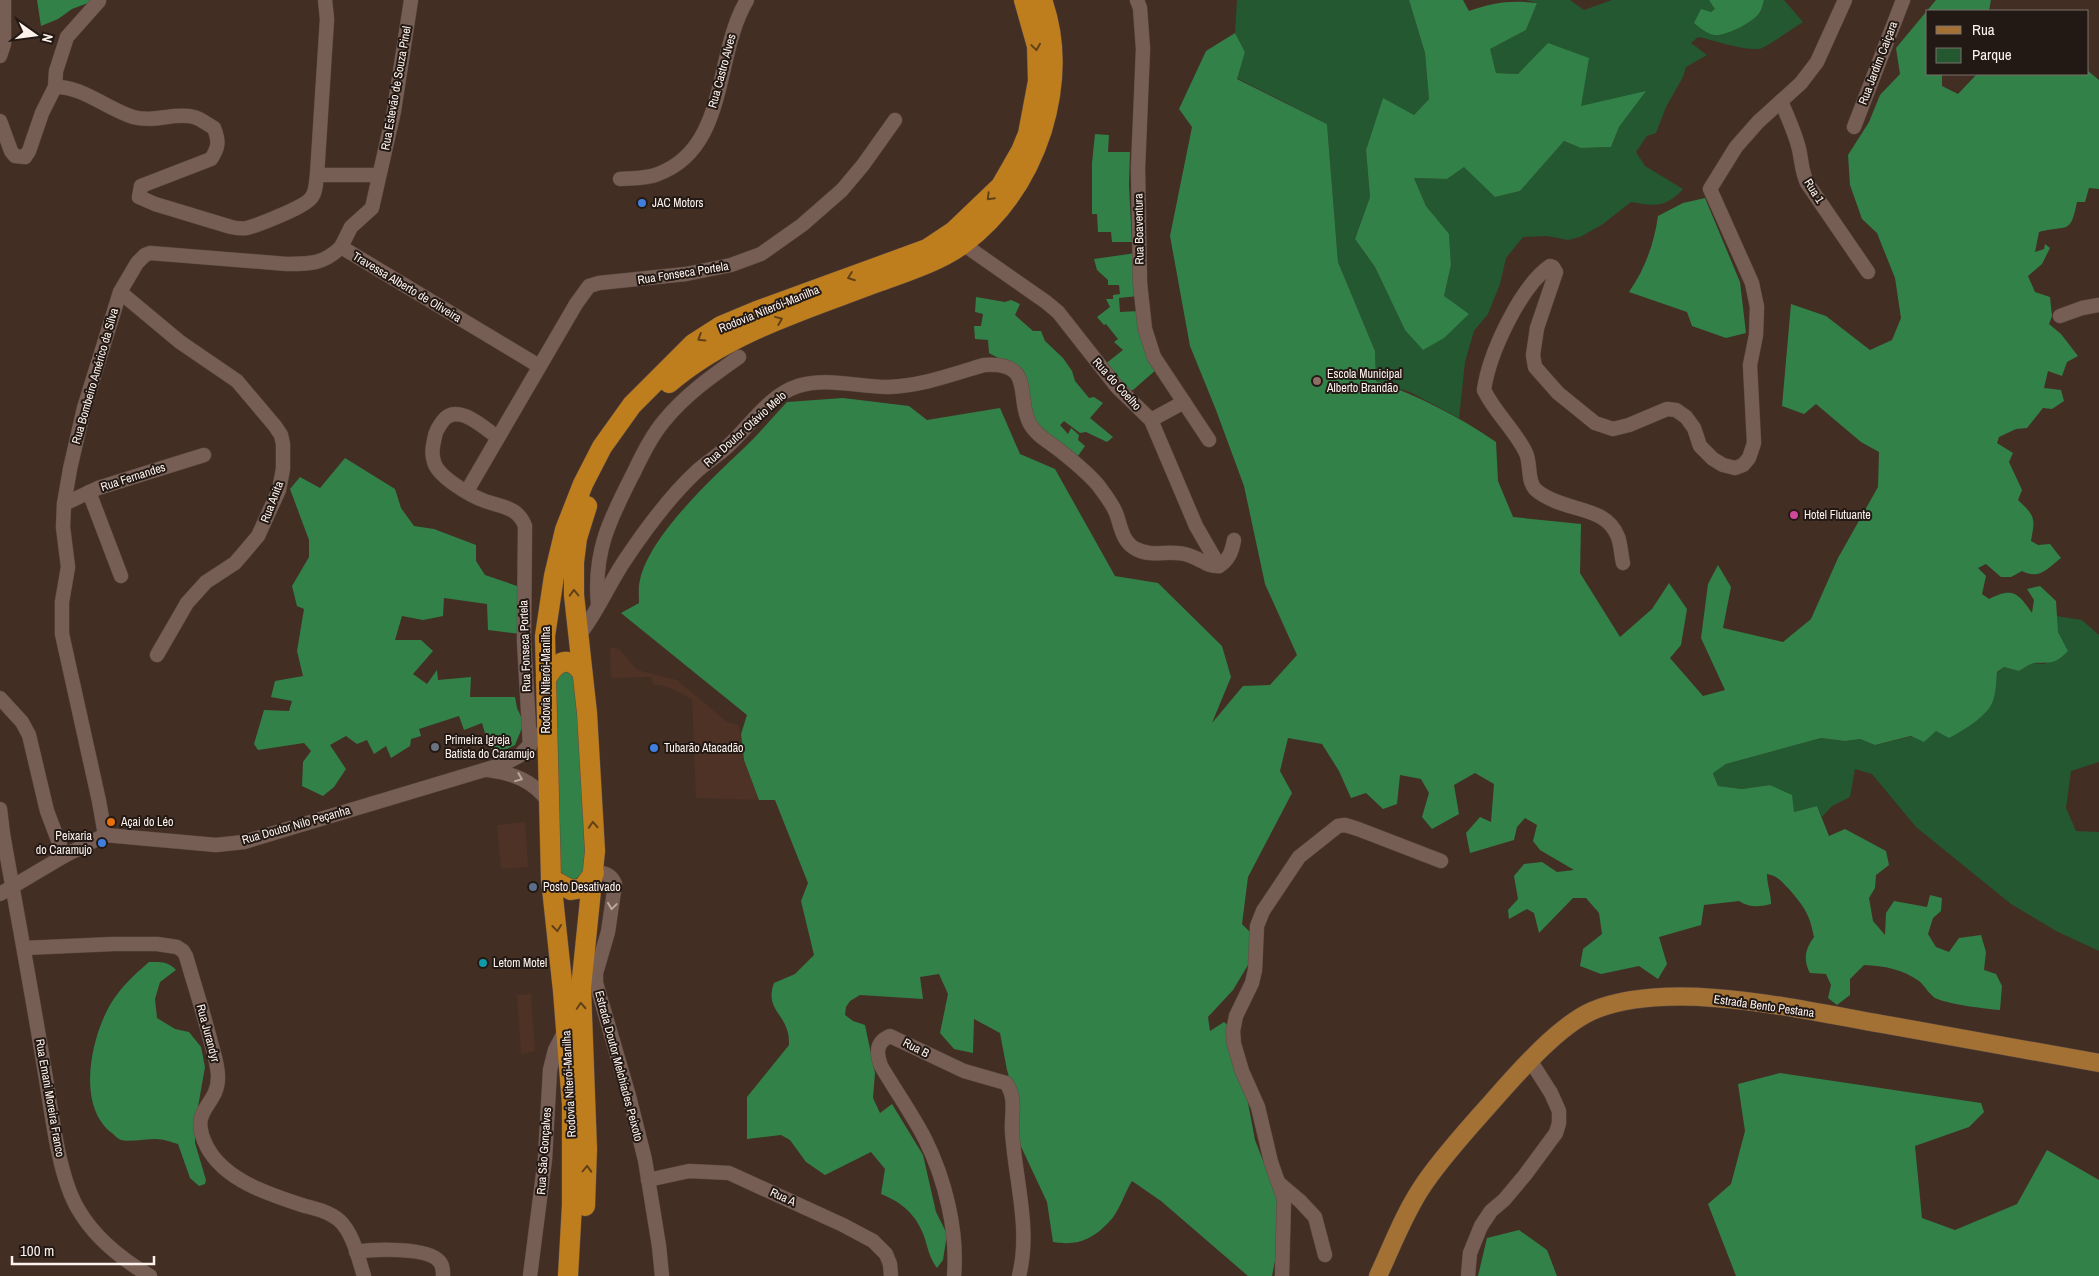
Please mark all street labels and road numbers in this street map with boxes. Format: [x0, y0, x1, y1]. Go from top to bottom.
street label: Rua Jardim Caiçara [1855, 19, 1901, 107]
street label: Rua Estevão de Souza Pinel [377, 25, 415, 151]
street label: Rua Castro Alves [704, 32, 740, 110]
street label: Rua 1 [1800, 176, 1828, 207]
street label: Rua Boaventura [1130, 193, 1148, 265]
street label: Travessa Alberto de Oliveira [350, 248, 465, 326]
street label: Rua Fonseca Portela [636, 258, 730, 288]
street label: Rodovia Niterói-Manilha [716, 281, 822, 336]
street label: Rua Bombeiro Américo da Silva [68, 306, 122, 446]
street label: Rua do Coelho [1089, 354, 1145, 414]
street label: Rua Doutor Otávio Melo [700, 388, 790, 470]
street label: Rua Fernandes [98, 459, 168, 495]
street label: Rua Anita [257, 478, 287, 525]
street label: Rua Fonseca Portela [515, 599, 535, 692]
street label: Rodovia Niterói-Manilha [538, 626, 554, 734]
street label: Rua Doutor Nilo Peçanha [240, 802, 353, 848]
street label: Estrada Doutor Melchíades Peixoto [591, 989, 647, 1143]
street label: Estrada Bento Pestana [1713, 991, 1816, 1021]
street label: Rua Jurandyr [193, 1002, 224, 1064]
street label: Rodovia Niterói-Manilha [558, 1030, 580, 1138]
street label: Rua B [900, 1035, 932, 1062]
street label: Rua Ernani Moreira Franco [32, 1038, 68, 1158]
street label: Rua São Gonçalves [533, 1107, 555, 1195]
street label: Rua A [767, 1184, 799, 1210]

